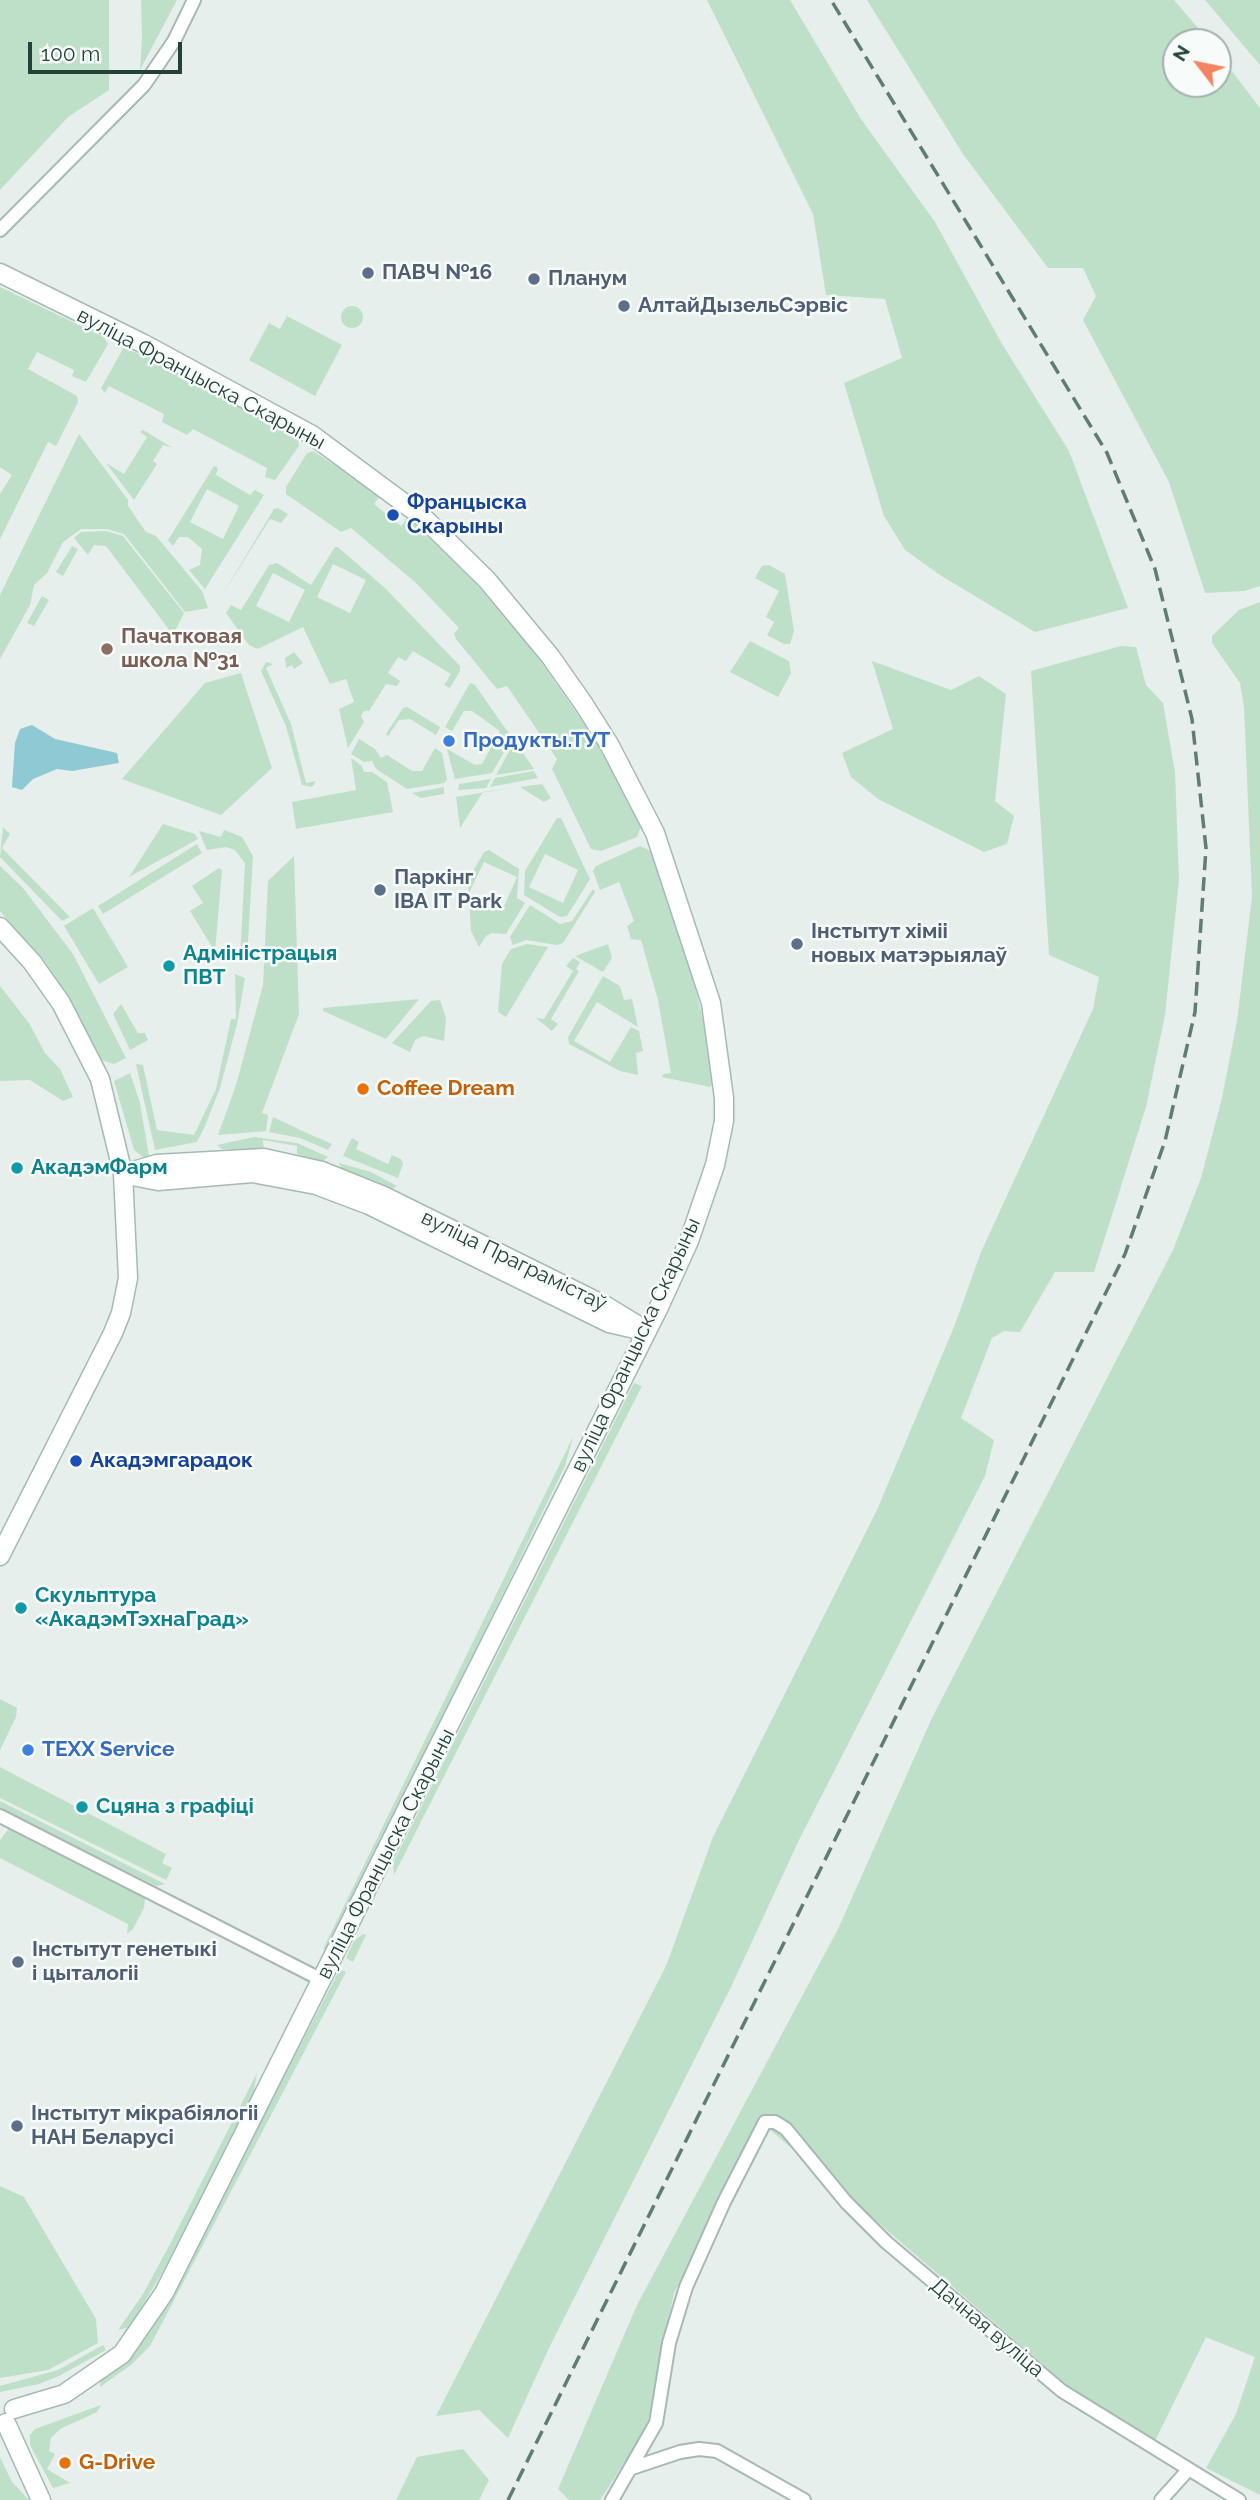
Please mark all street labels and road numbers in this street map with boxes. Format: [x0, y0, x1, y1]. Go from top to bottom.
street label: вуліца Францыска Скарыны [72, 303, 330, 455]
street label: вуліца Праграмістаў [417, 1205, 611, 1317]
street label: вуліца Францыска Скарыны [566, 1214, 706, 1476]
street label: вуліца Францыска Скарыны [312, 1725, 460, 1983]
street label: Дачная вуліца [925, 2273, 1049, 2383]

